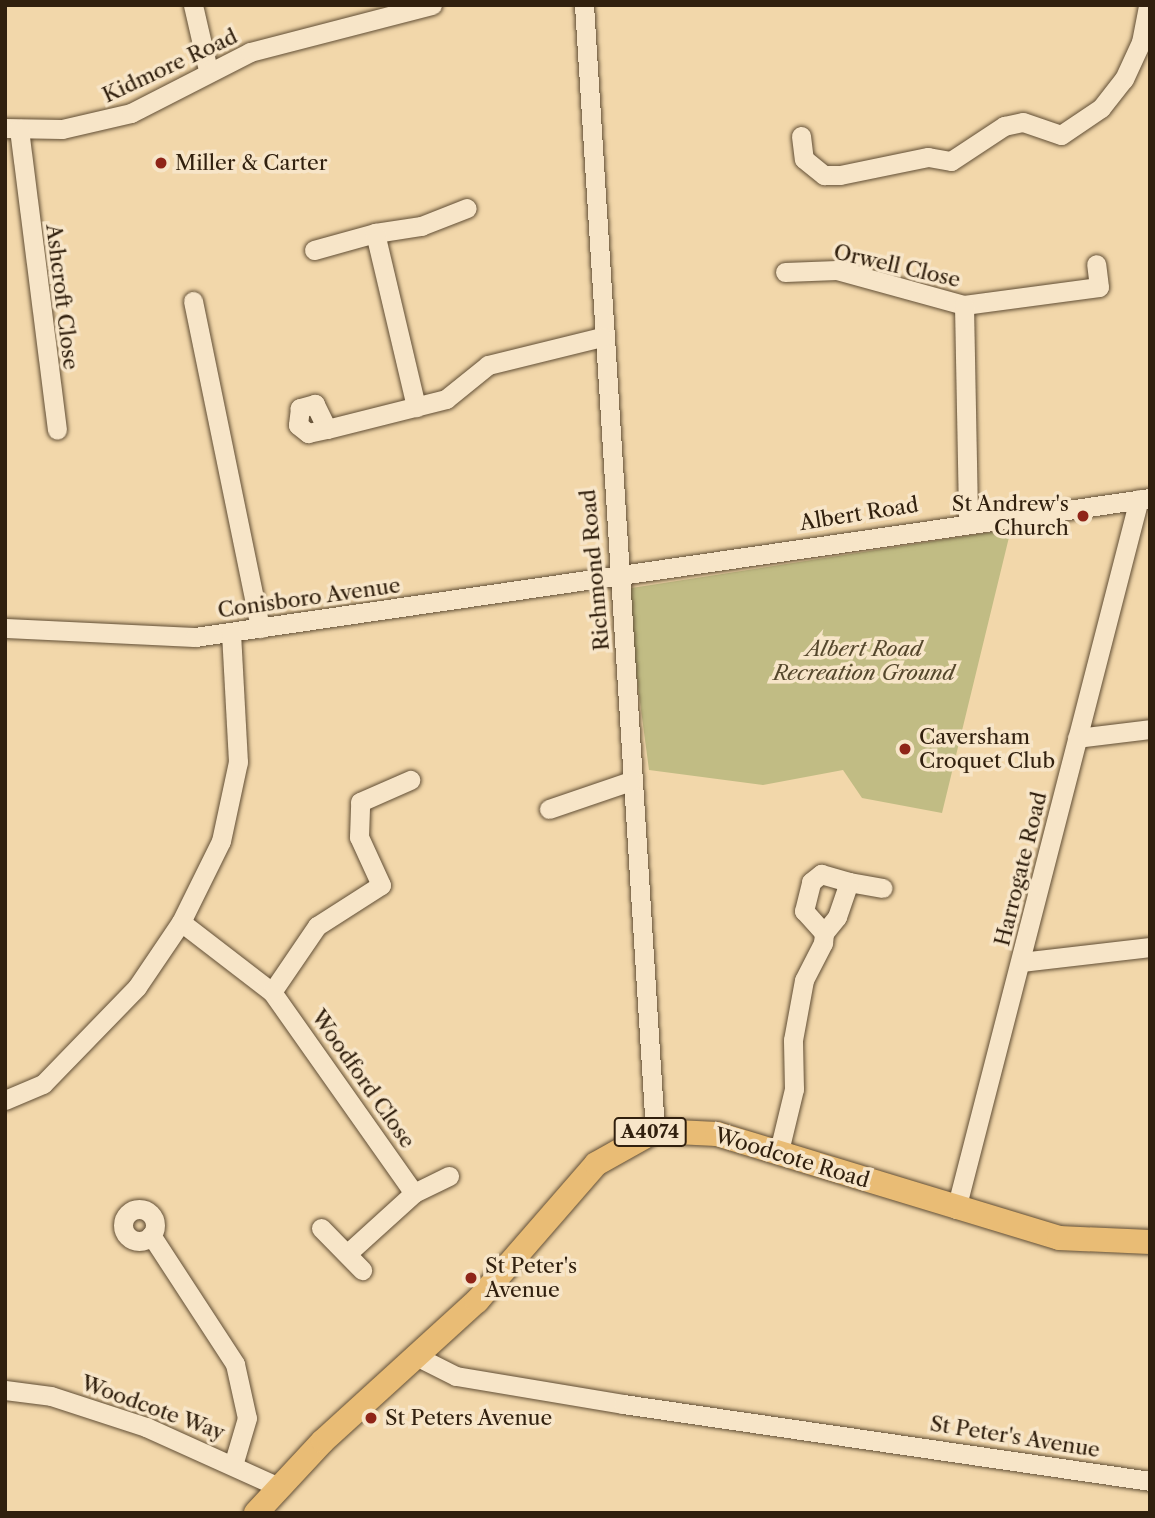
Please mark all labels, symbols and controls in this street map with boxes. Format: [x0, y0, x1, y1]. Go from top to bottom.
street label: Kidmore Road [99, 24, 241, 108]
place label: Miller & Carter [175, 150, 328, 176]
marker: Miller & Carter [153, 155, 169, 171]
street label: Ashcroft Close [41, 223, 83, 371]
street label: Orwell Close [831, 239, 963, 293]
street label: Richmond Road [575, 488, 615, 652]
place label: St Andrew's Church [951, 491, 1069, 541]
street label: Albert Road [798, 492, 920, 536]
marker: St Andrew's Church [1075, 508, 1091, 524]
street label: Conisboro Avenue [216, 573, 402, 623]
park label: Albert Road Recreation Ground [773, 636, 955, 686]
place label: Caversham Croquet Club [919, 724, 1055, 774]
marker: Caversham Croquet Club [897, 741, 913, 757]
street label: Harrogate Road [990, 789, 1052, 949]
street label: Woodford Close [306, 1005, 420, 1153]
road number: A4074 [613, 1116, 687, 1148]
street label: Woodcote Road [712, 1123, 872, 1193]
place label: St Peter's Avenue [485, 1253, 577, 1303]
marker: St Peter's Avenue [463, 1270, 479, 1286]
street label: Woodcote Way [77, 1370, 229, 1446]
place label: St Peters Avenue [385, 1405, 553, 1431]
marker: St Peters Avenue [363, 1410, 379, 1426]
street label: St Peter's Avenue [928, 1411, 1102, 1463]

